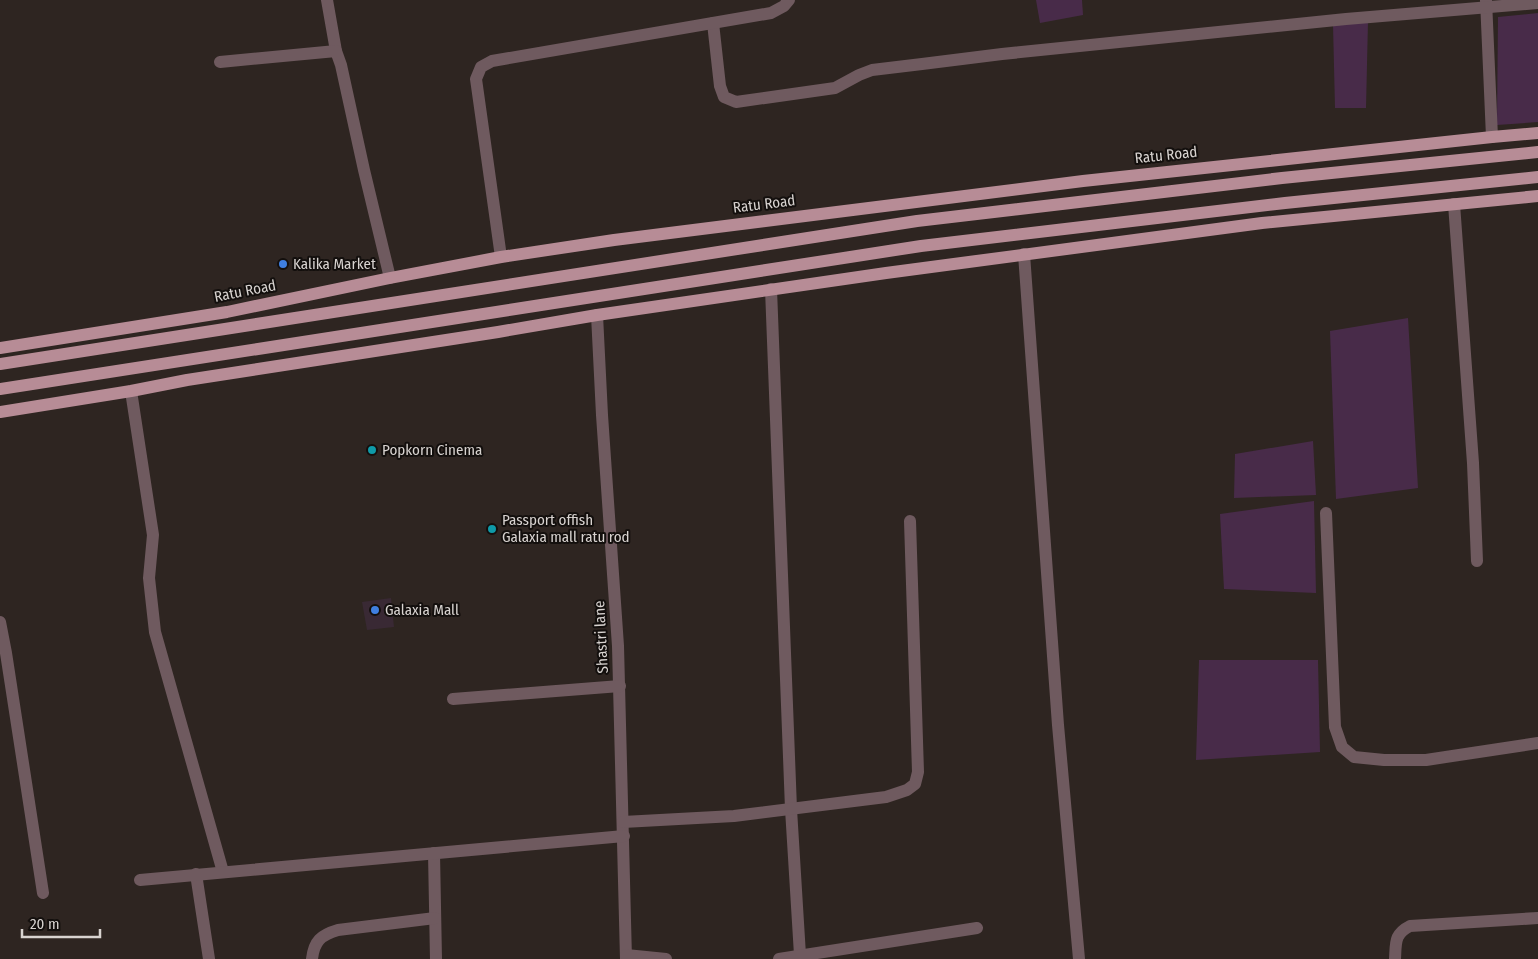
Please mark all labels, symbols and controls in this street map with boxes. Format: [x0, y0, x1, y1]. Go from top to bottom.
street label: Ratu Road [1134, 143, 1198, 167]
street label: Ratu Road [732, 191, 796, 217]
place label: Kalika Market [293, 255, 376, 273]
marker: Kalika Market [277, 258, 289, 270]
street label: Ratu Road [212, 276, 278, 306]
place label: Popkorn Cinema [382, 441, 482, 459]
marker: Popkorn Cinema [366, 444, 378, 456]
place label: Passport offish Galaxia mall ratu rod [502, 511, 630, 546]
marker: Passport offish Galaxia mall ratu rod [486, 523, 498, 535]
street label: Shastri lane [590, 600, 612, 674]
place label: Galaxia Mall [385, 601, 459, 619]
marker: Galaxia Mall [369, 604, 381, 616]
scale bar [22, 906, 100, 938]
text: 20 m [30, 915, 60, 933]

